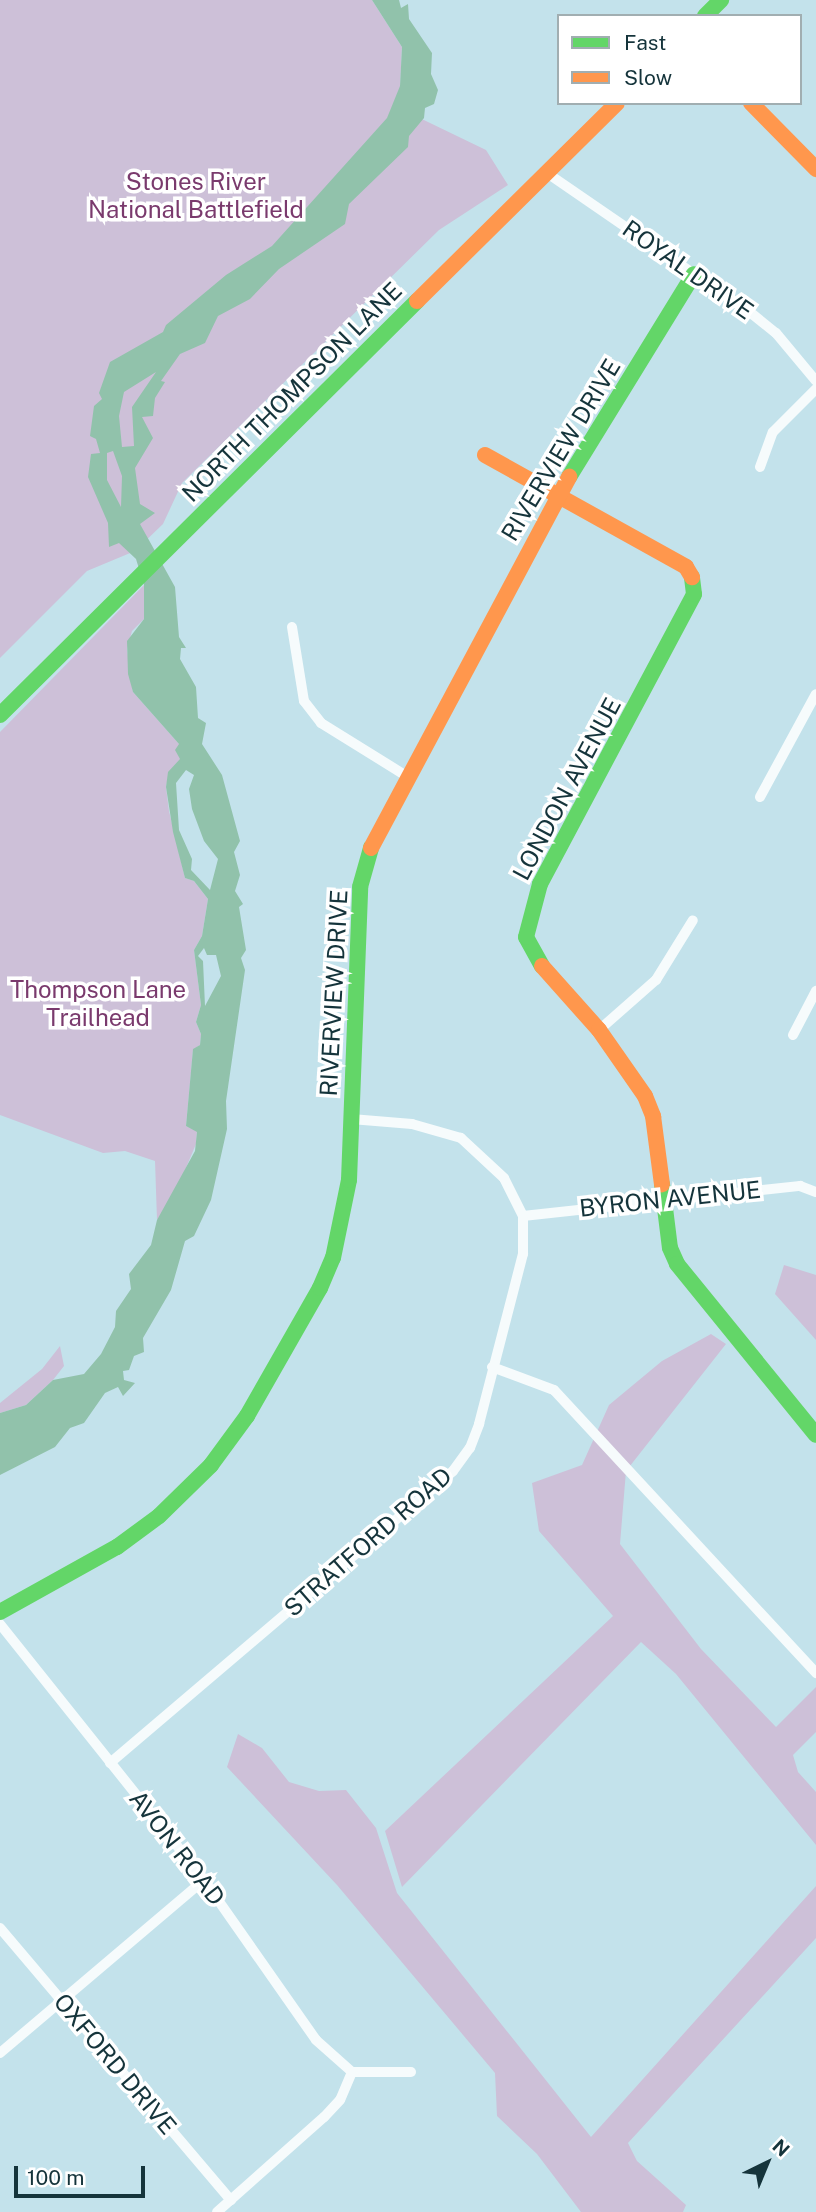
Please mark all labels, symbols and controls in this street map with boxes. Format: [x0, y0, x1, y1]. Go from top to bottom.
legend [557, 14, 802, 105]
text: Fast [624, 30, 666, 55]
text: Slow [624, 65, 672, 90]
park label: Stones River National Battlefield [88, 168, 304, 224]
street label: ROYAL DRIVE [617, 214, 759, 326]
street label: NORTH THOMPSON LANE [176, 276, 408, 508]
street label: RIVERVIEW DRIVE [495, 354, 627, 546]
street label: LONDON AVENUE [507, 693, 627, 885]
street label: RIVERVIEW DRIVE [314, 889, 354, 1097]
park label: Thompson Lane Trailhead [10, 976, 186, 1032]
street label: BYRON AVENUE [578, 1175, 762, 1223]
street label: STRATFORD ROAD [278, 1461, 458, 1623]
street label: AVON ROAD [123, 1785, 231, 1911]
street label: OXFORD DRIVE [48, 1988, 182, 2140]
north arrow [732, 2128, 802, 2198]
text: N [768, 2135, 794, 2161]
scale bar [18, 2152, 149, 2196]
text: 100 m [27, 2165, 84, 2190]

